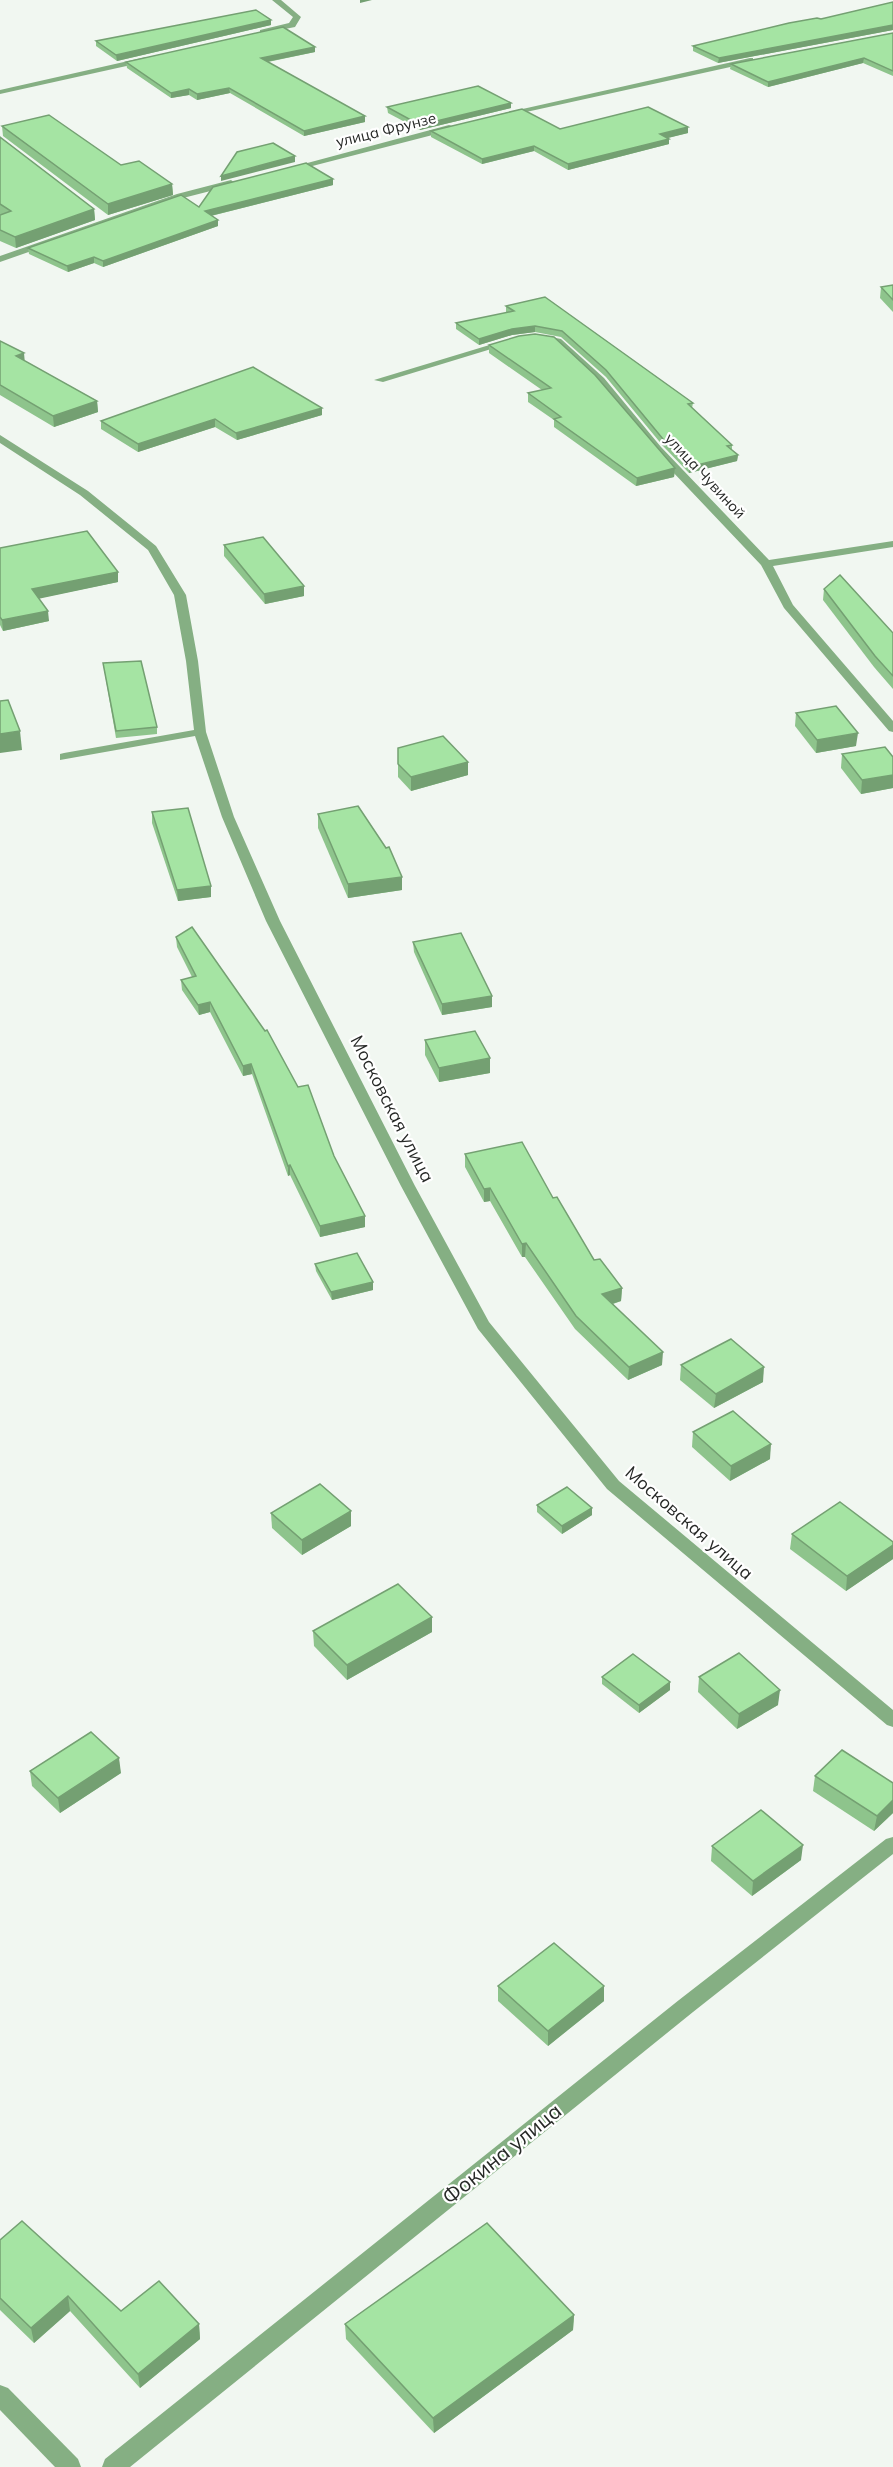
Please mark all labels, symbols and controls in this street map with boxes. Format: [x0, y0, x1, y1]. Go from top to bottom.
street label: улица Фрунзе [334, 108, 438, 151]
street label: улица Чувиной [661, 429, 750, 522]
street label: Московская улица [345, 1031, 439, 1186]
street label: Московская улица [621, 1461, 758, 1584]
street label: Фокина улица [436, 2097, 566, 2209]

